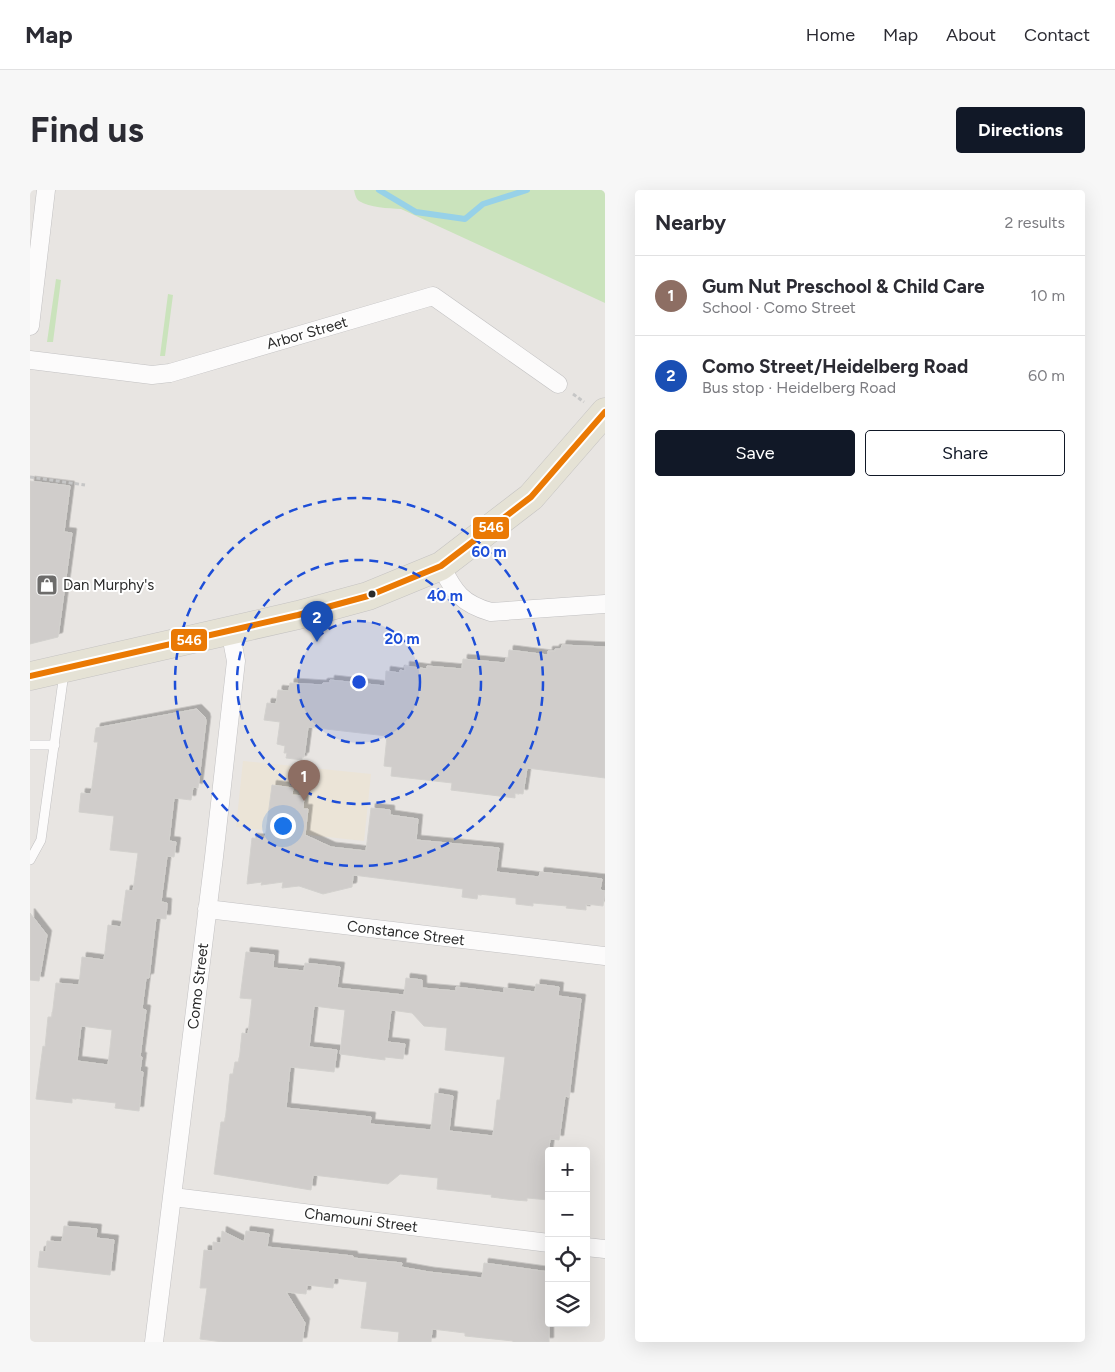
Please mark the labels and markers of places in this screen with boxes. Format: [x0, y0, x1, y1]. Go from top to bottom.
shop icon: Dan Murphy's [35, 573, 59, 597]
place label: Dan Murphy's [63, 576, 154, 594]
unlabelled marker [367, 589, 377, 599]
pin: 2 [301, 601, 333, 642]
centre of rings [350, 673, 368, 691]
pin: 1 [288, 760, 320, 801]

